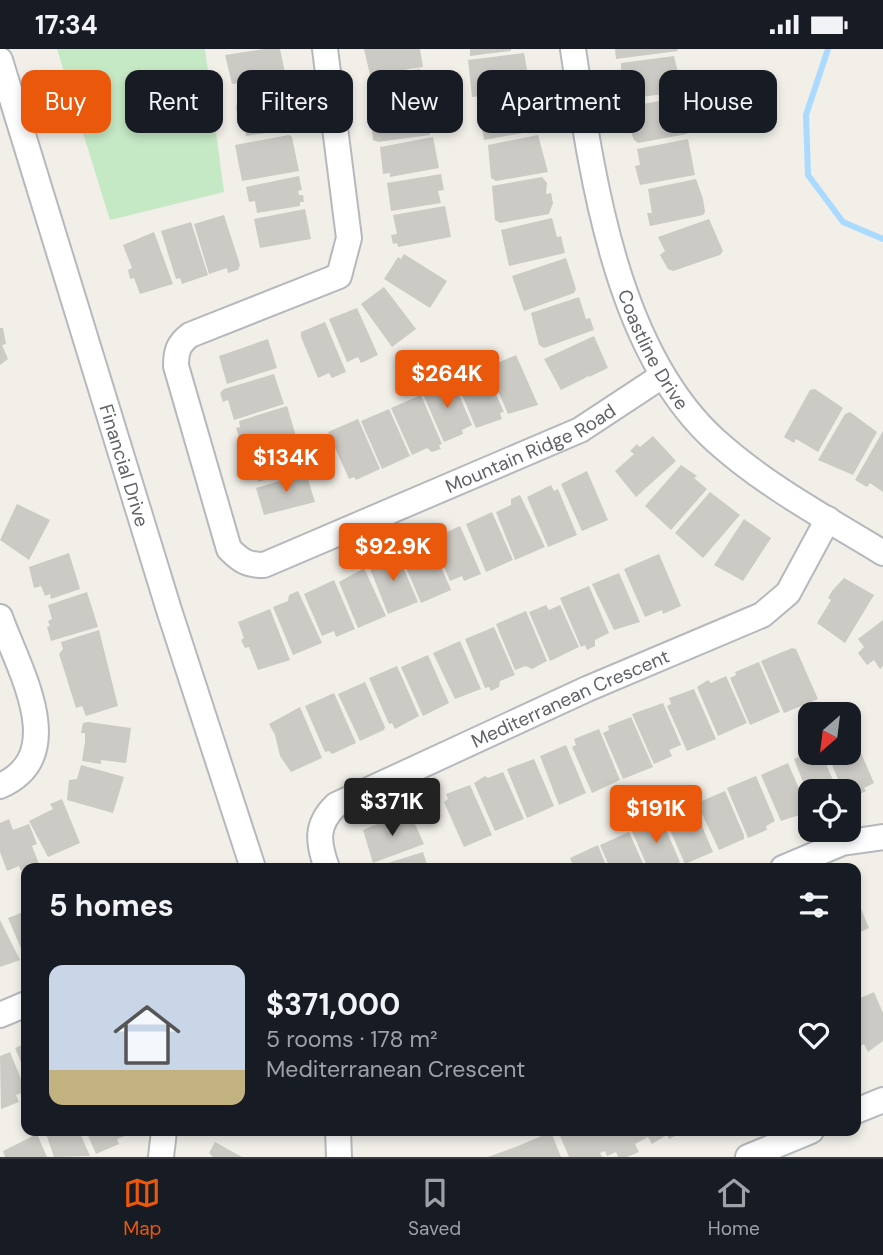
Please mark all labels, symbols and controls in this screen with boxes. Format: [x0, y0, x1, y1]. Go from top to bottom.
text: 17:34 [35, 8, 98, 42]
chip: Buy [21, 70, 111, 133]
chip: Rent [125, 70, 223, 133]
chip: Filters [237, 70, 353, 133]
chip: New [367, 70, 463, 133]
chip: Apartment [477, 70, 645, 133]
chip: House [659, 70, 777, 133]
street label: Coastline Drive [612, 286, 694, 415]
pin: $264K [398, 351, 496, 410]
text: $264K [411, 358, 483, 388]
street label: Mountain Ridge Road [441, 398, 621, 499]
street label: Financial Drive [93, 401, 155, 530]
pin: $134K [237, 435, 335, 494]
text: $134K [253, 442, 319, 472]
pin: $92.9K [336, 524, 450, 583]
text: $92.9K [355, 531, 431, 561]
street label: Mediterranean Crescent [467, 644, 673, 754]
north arrow [798, 702, 861, 765]
map controls [798, 702, 861, 842]
pin: $371K [343, 779, 441, 838]
button: locate [798, 779, 861, 842]
pin: $191K [607, 785, 705, 845]
text: $371K [360, 786, 424, 816]
text: $191K [626, 793, 686, 823]
text: 5 homes [49, 886, 174, 925]
icon: filters [795, 886, 833, 924]
text: $371,000 [266, 985, 400, 1024]
icon: home [105, 993, 189, 1077]
icon: heart [795, 1016, 833, 1054]
text: 5 rooms · 178 m² [266, 1024, 438, 1054]
text: Mediterranean Crescent [266, 1054, 525, 1084]
tab: Map [123, 1174, 161, 1241]
tab: Saved [408, 1174, 461, 1241]
tab: Home [708, 1174, 760, 1241]

